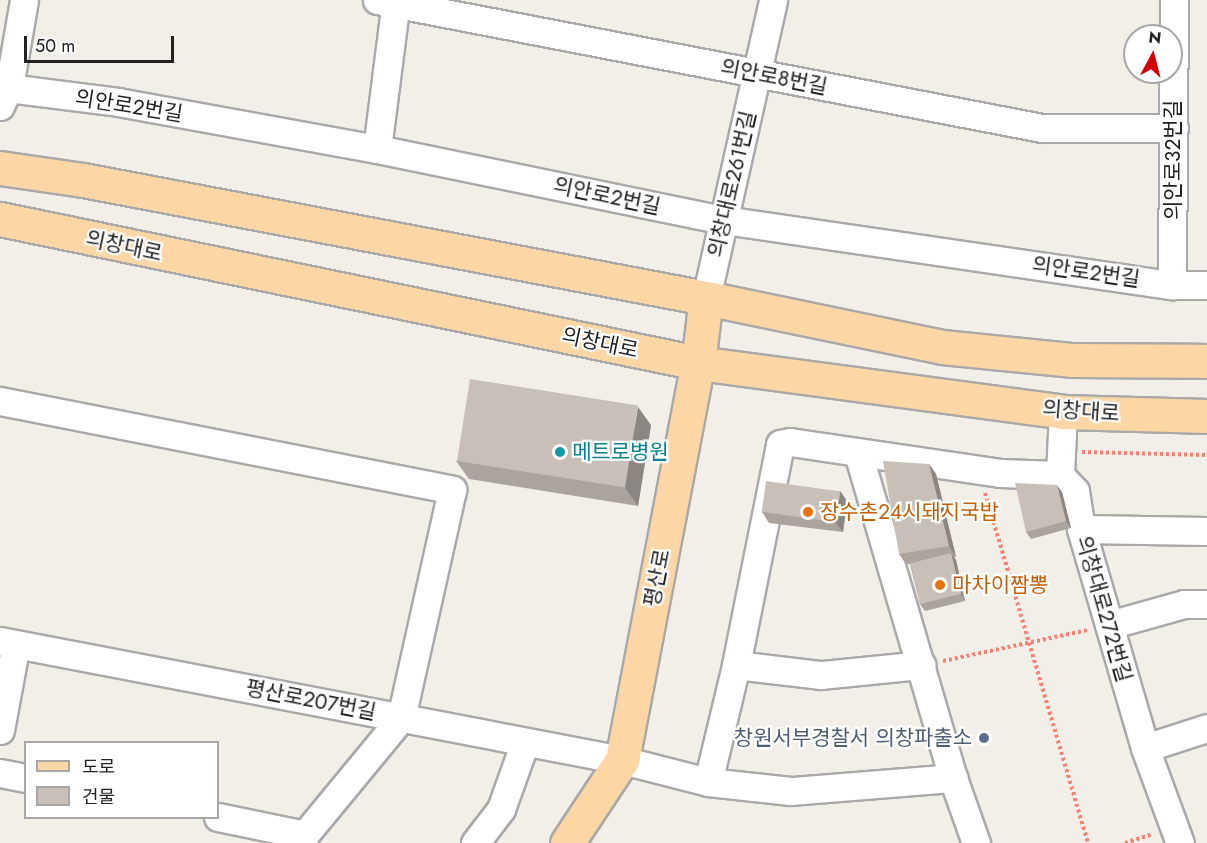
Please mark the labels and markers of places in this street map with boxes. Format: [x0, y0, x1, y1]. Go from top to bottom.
place label: 메트로병원 [572, 439, 669, 465]
marker: 메트로병원 [553, 445, 567, 459]
place label: 장수촌24시돼지국밥 [820, 499, 999, 525]
marker: 장수촌24시돼지국밥 [801, 505, 815, 519]
place label: 마차이짬뽕 [952, 572, 1049, 598]
marker: 마차이짬뽕 [933, 578, 947, 592]
place label: 창원서부경찰서 의창파출소 [734, 725, 972, 751]
marker: 창원서부경찰서 의창파출소 [977, 731, 991, 745]

